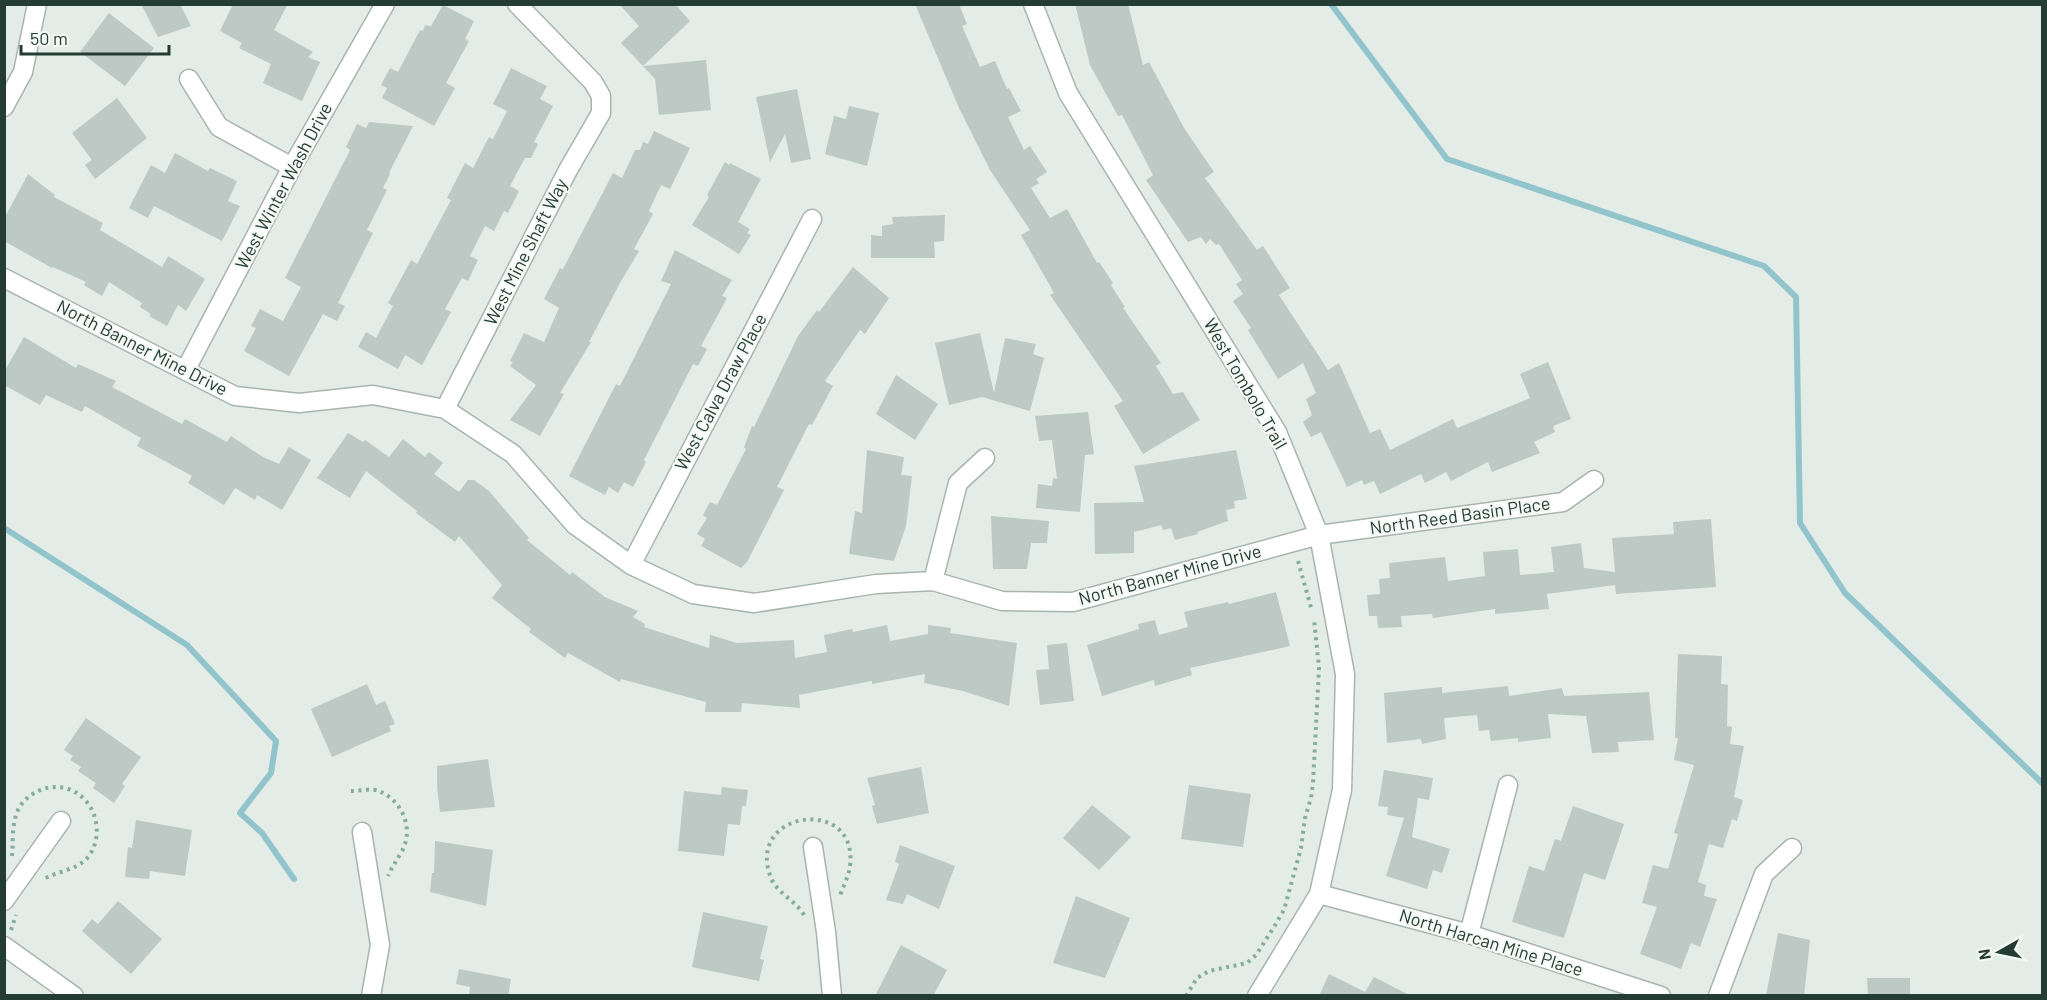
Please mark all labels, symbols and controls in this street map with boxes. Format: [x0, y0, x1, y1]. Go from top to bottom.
scale bar [21, 18, 170, 56]
text: 50 m [30, 27, 68, 49]
street label: West Winter Wash Drive [230, 98, 336, 273]
street label: West Mine Shaft Way [479, 175, 572, 329]
street label: North Banner Mine Drive [54, 295, 231, 400]
street label: West Calva Draw Place [669, 309, 771, 474]
street label: West Tombolo Trail [1199, 314, 1292, 453]
street label: North Reed Basin Place [1368, 491, 1552, 539]
street label: North Banner Mine Drive [1076, 539, 1264, 609]
street label: North Harcan Mine Place [1397, 904, 1586, 980]
north arrow [1969, 922, 2029, 982]
text: N [1973, 948, 1994, 961]

